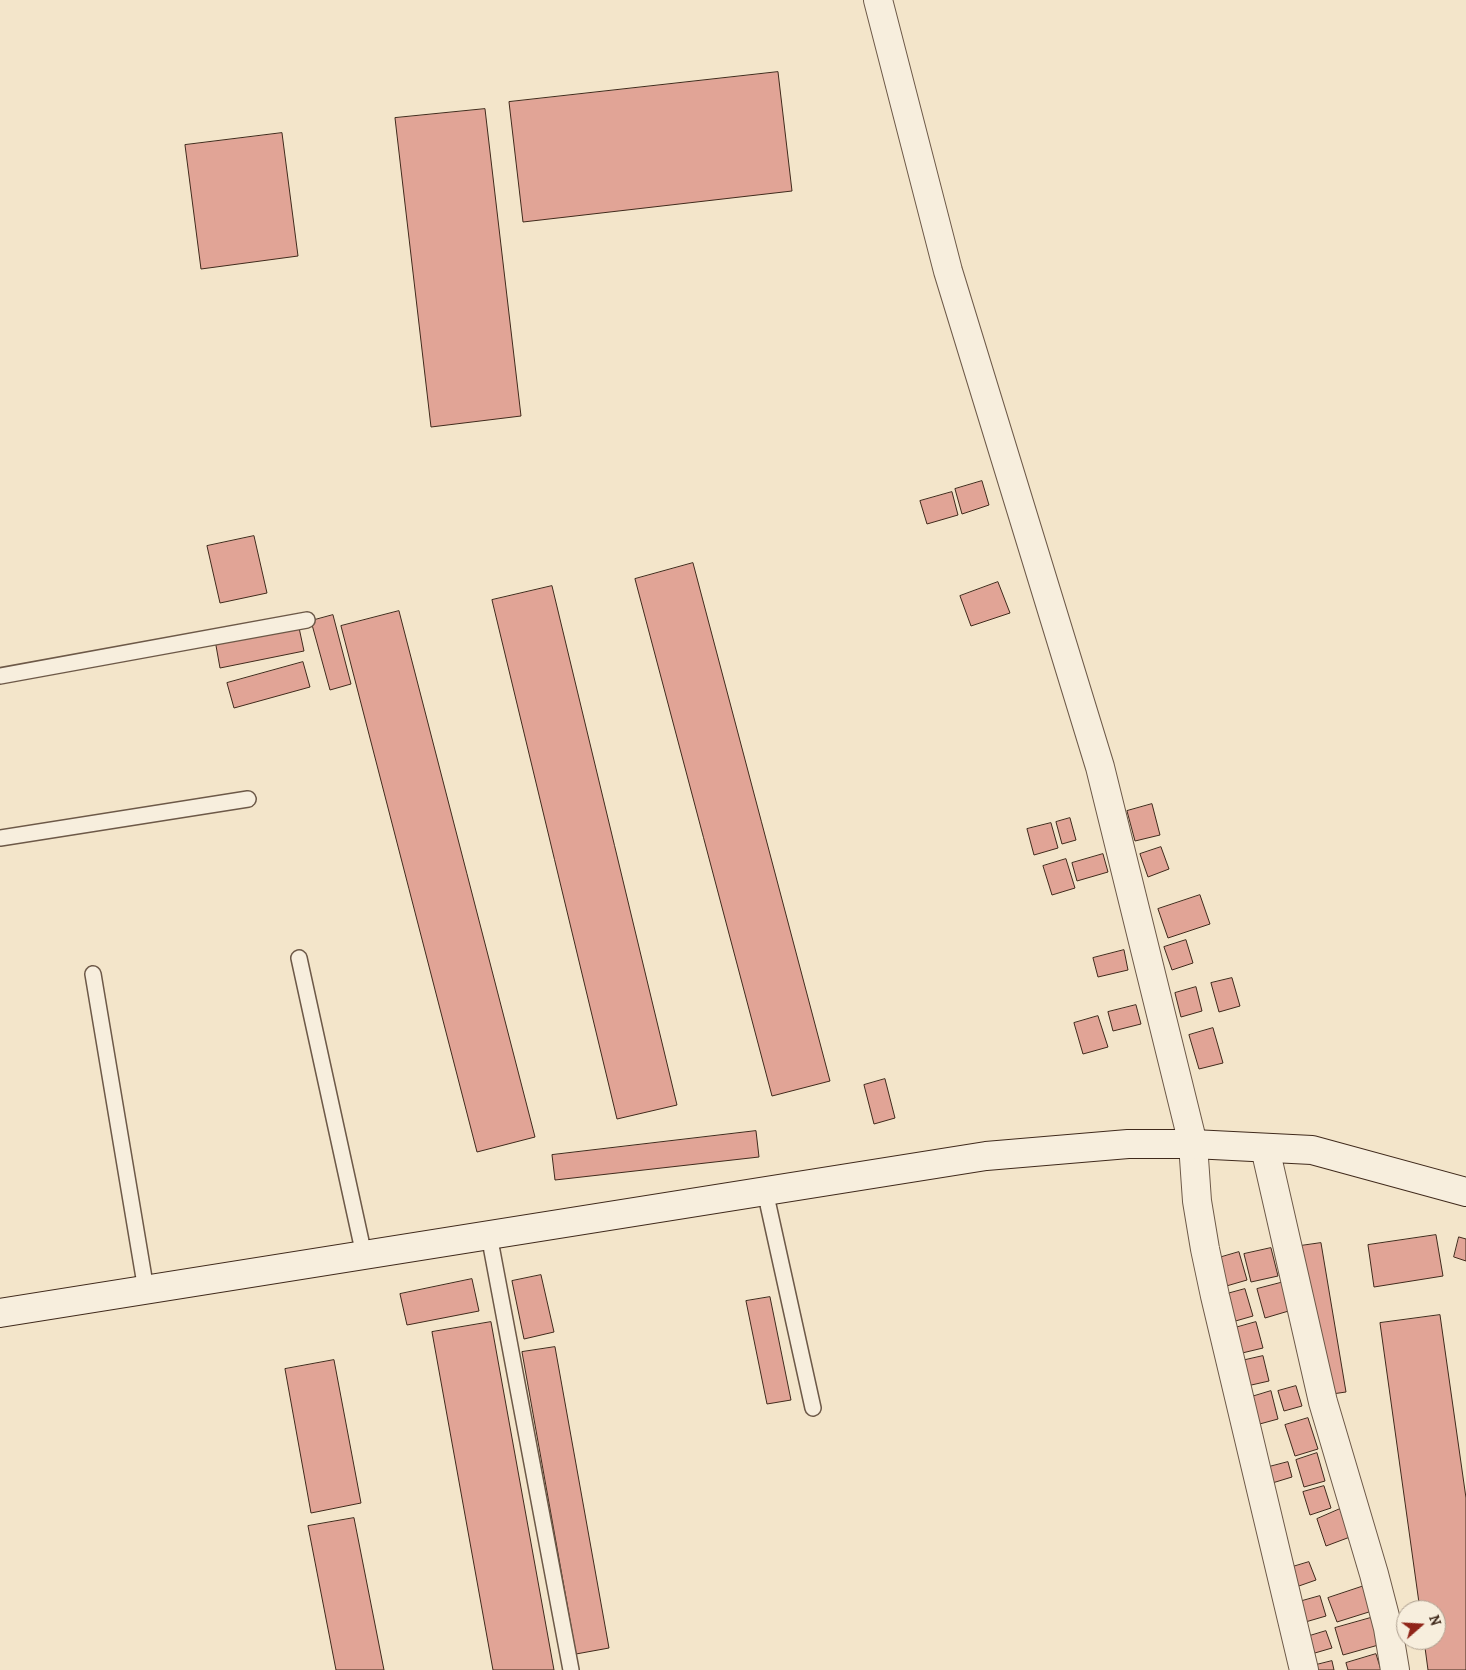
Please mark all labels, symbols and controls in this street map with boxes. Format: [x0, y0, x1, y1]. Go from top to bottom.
north arrow [1396, 1600, 1446, 1650]
text: N [1424, 1612, 1445, 1628]

